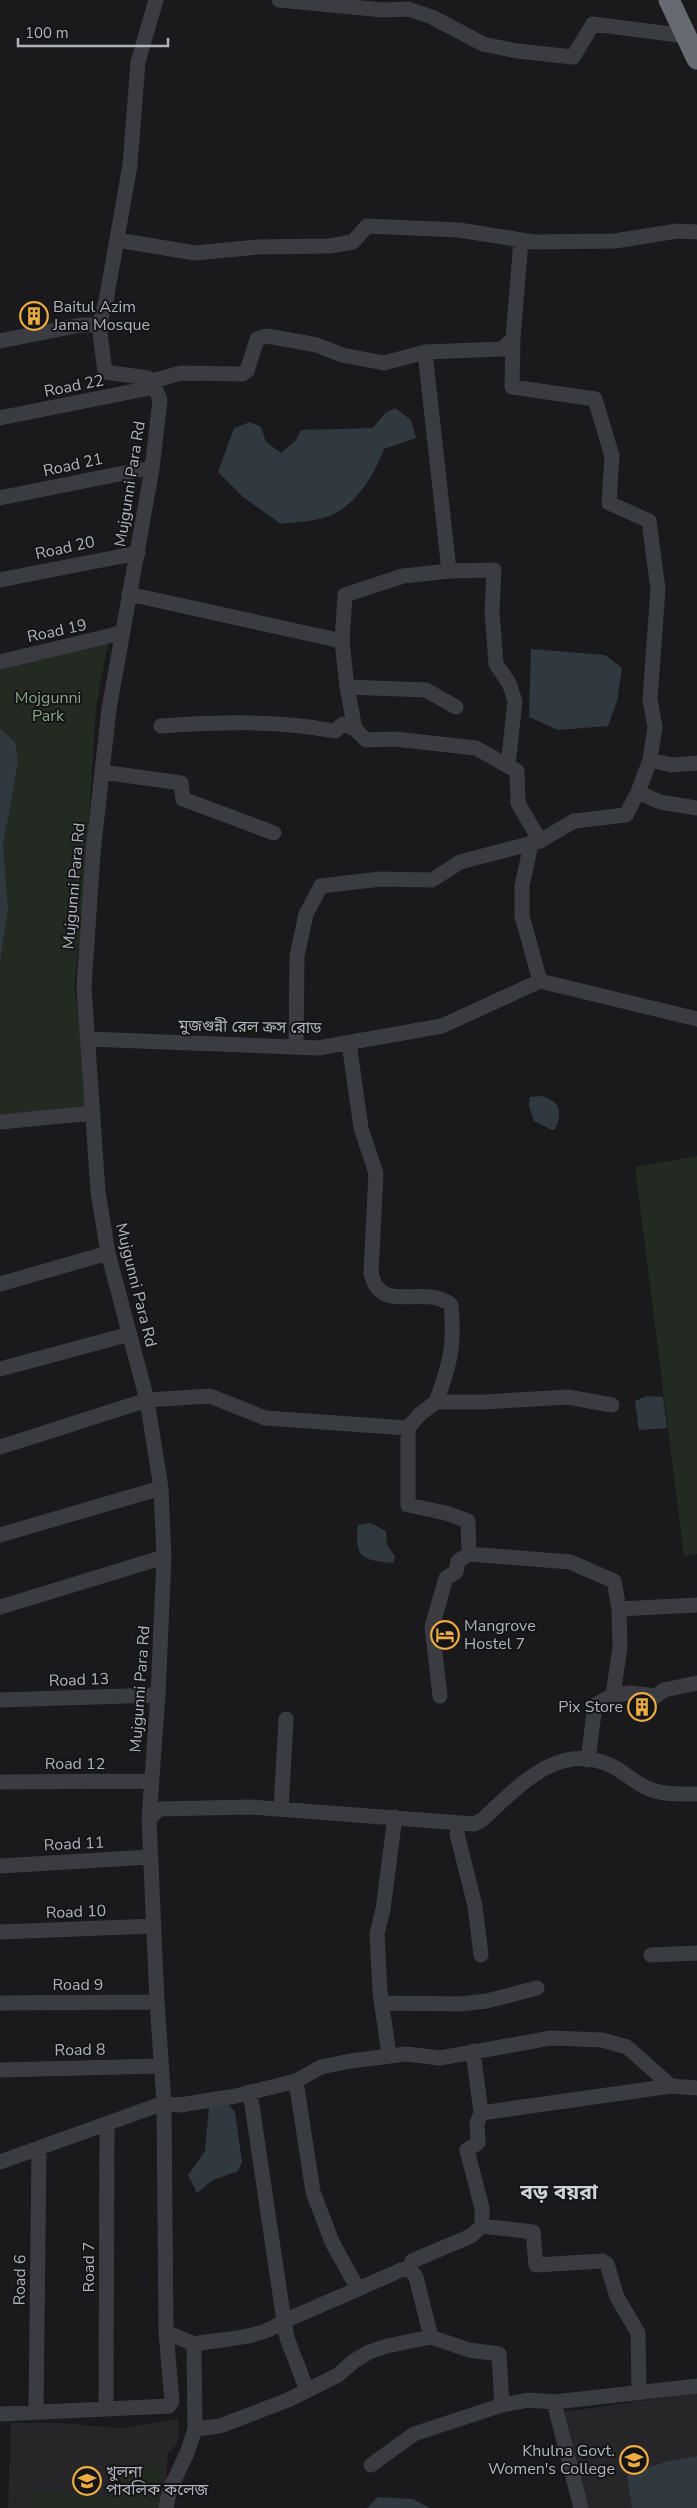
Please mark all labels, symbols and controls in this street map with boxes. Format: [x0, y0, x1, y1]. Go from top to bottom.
scale bar [18, 15, 168, 47]
text: 100 m [25, 23, 69, 43]
place label: Baitul Azim Jama Mosque [52, 296, 150, 336]
building icon: Baitul Azim Jama Mosque [19, 301, 49, 331]
street label: Road 22 [42, 369, 106, 403]
street label: Mujgunni Para Rd [109, 420, 151, 548]
street label: Road 21 [41, 448, 105, 482]
street label: Road 20 [33, 531, 97, 565]
street label: Road 19 [25, 614, 89, 648]
park label: Mojgunni Park [15, 687, 81, 727]
street label: Mujgunni Para Rd [58, 822, 90, 950]
street label: মুজগুন্নী রেল ক্রস রোড [177, 1015, 322, 1039]
street label: Mujgunni Para Rd [110, 1221, 162, 1349]
place label: Mangrove Hostel 7 [464, 1615, 536, 1655]
hotel icon: Mangrove Hostel 7 [430, 1620, 460, 1650]
street label: Mujgunni Para Rd [125, 1625, 155, 1753]
street label: Road 13 [48, 1668, 110, 1692]
building icon: Pix Store [627, 1692, 657, 1722]
place label: Pix Store [558, 1696, 623, 1718]
street label: Road 12 [45, 1753, 105, 1775]
street label: Road 11 [43, 1831, 105, 1857]
street label: Road 10 [45, 1900, 107, 1924]
street label: Road 9 [53, 1974, 103, 1996]
street label: Road 8 [54, 2039, 106, 2061]
district label: বড় বয়রা [519, 2178, 599, 2206]
street label: Road 7 [78, 2242, 100, 2292]
street label: Road 6 [9, 2254, 31, 2306]
place label: Khulna Govt. Women's College [488, 2440, 615, 2480]
school or university icon: Khulna Govt. Women's College [619, 2445, 649, 2475]
place label: খুলনা পাবলিক কলেজ [106, 2461, 209, 2501]
school or university icon: খুলনা পাবলিক কলেজ [72, 2466, 102, 2496]

